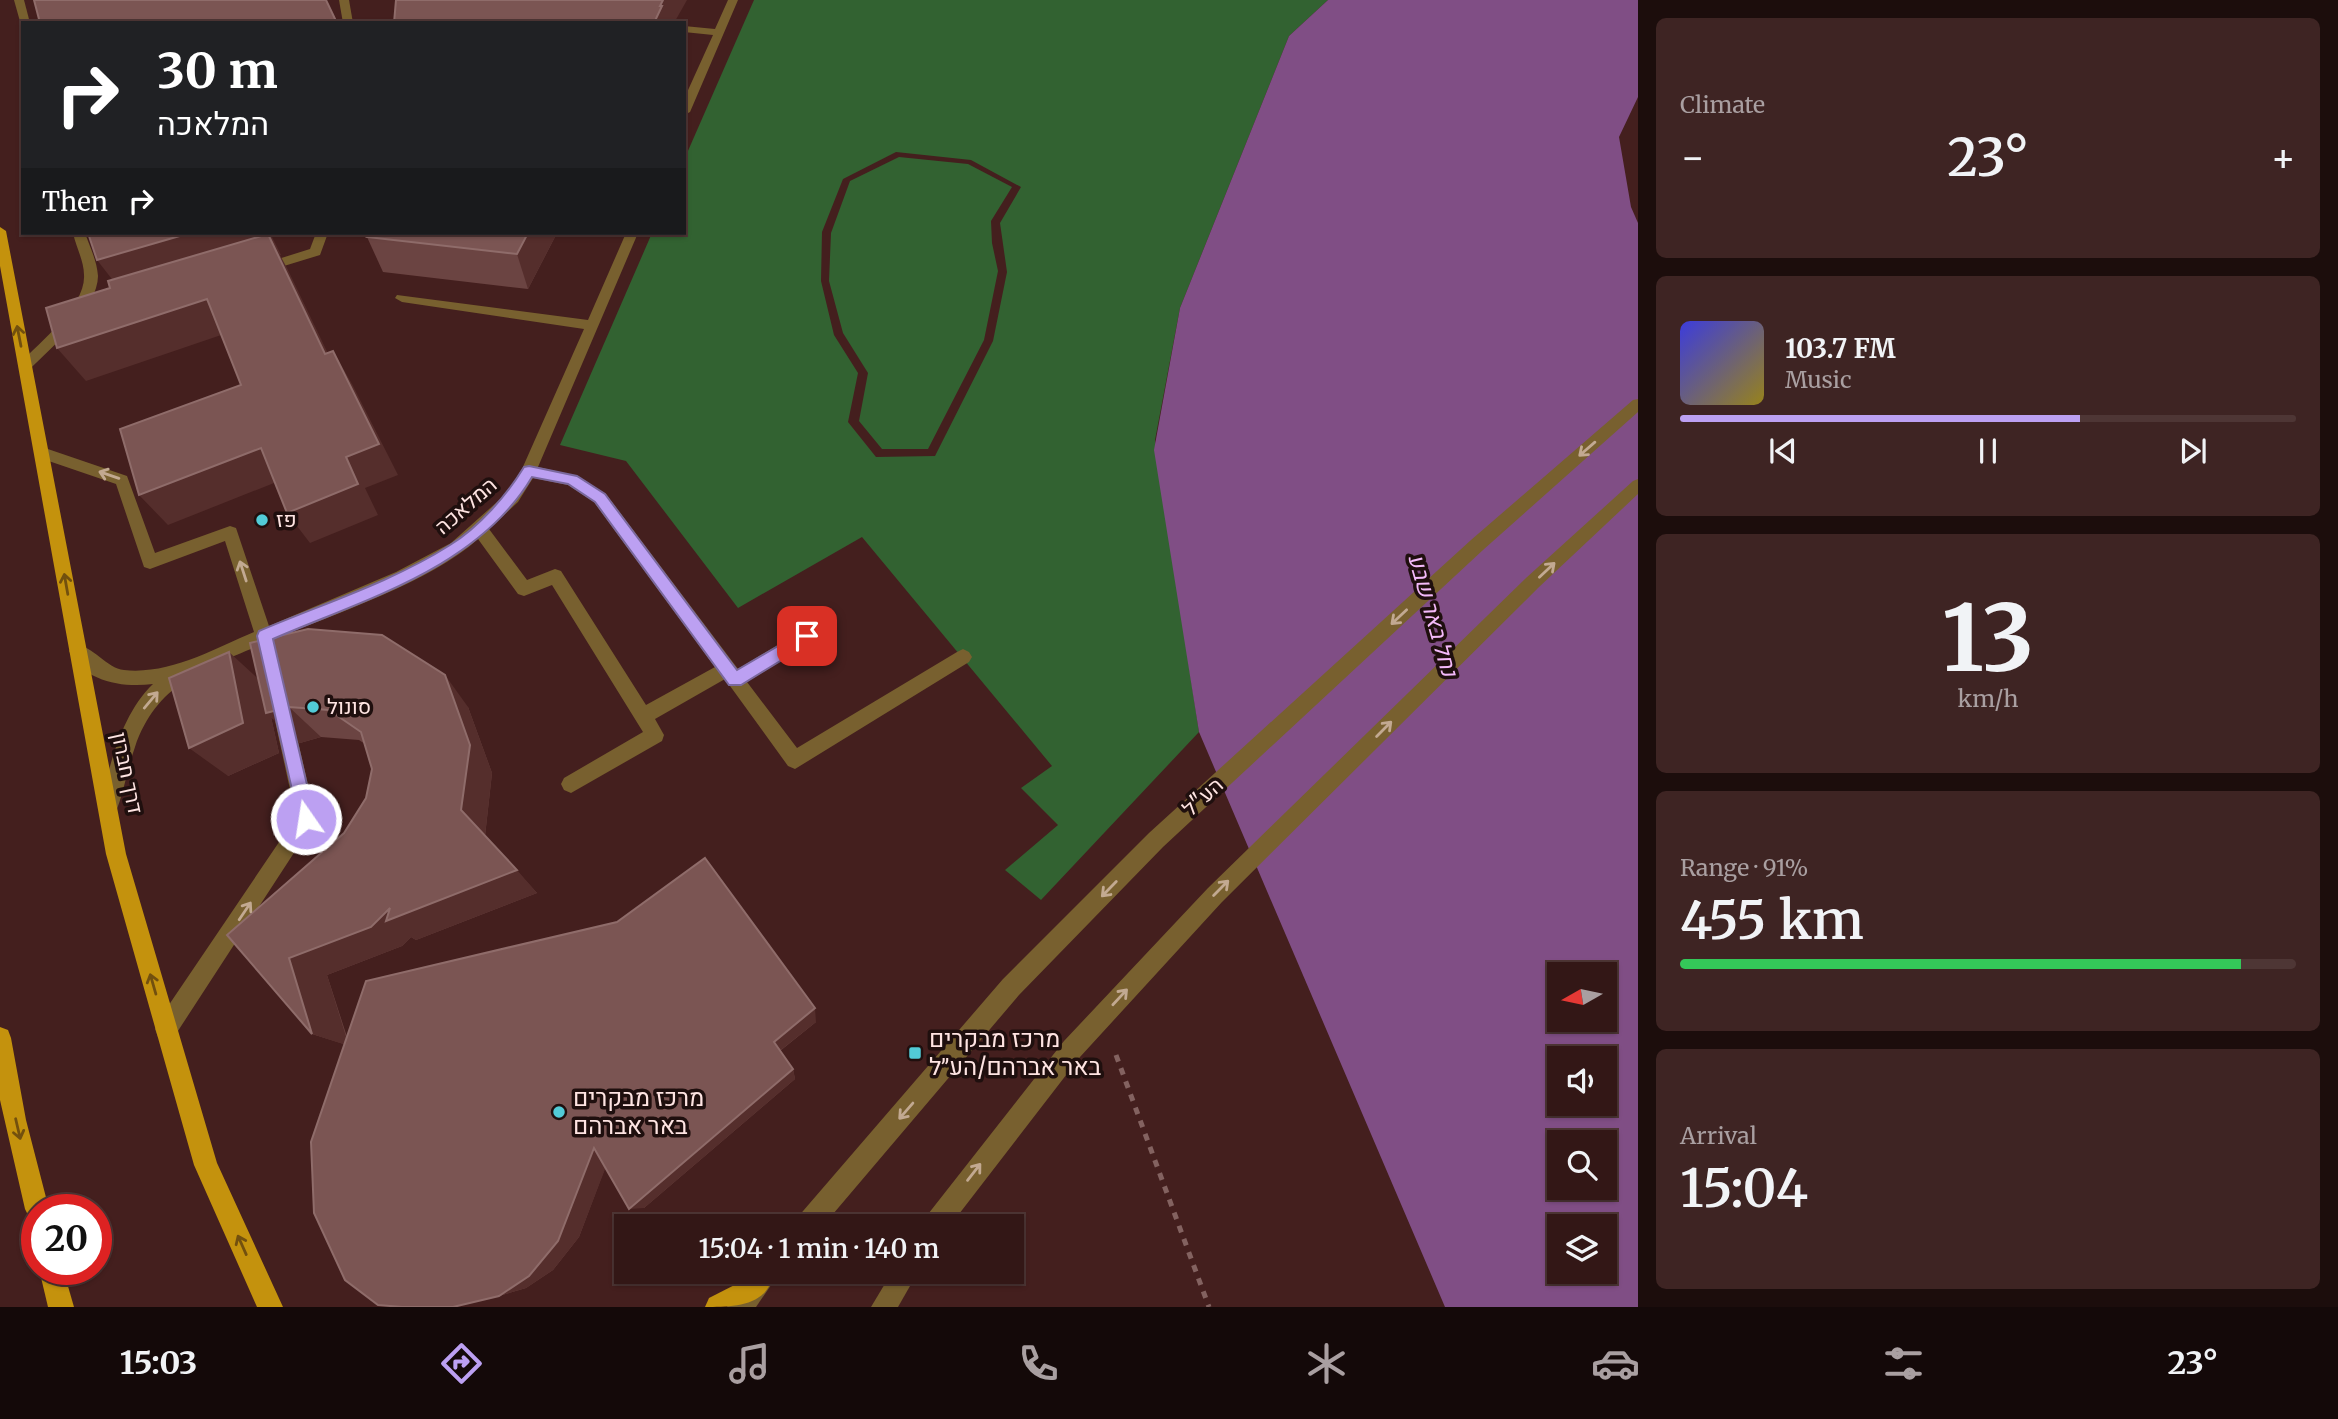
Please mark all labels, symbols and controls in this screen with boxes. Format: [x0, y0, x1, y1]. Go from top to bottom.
text: 30 m [157, 40, 278, 101]
icon: right [42, 49, 133, 140]
text: Climate [1680, 90, 1765, 119]
text: המלאכה [157, 104, 269, 144]
text: 23° [1947, 125, 2029, 190]
text: − [1680, 134, 1705, 181]
text: + [2271, 134, 2296, 181]
icon: right [122, 182, 160, 220]
text: Then [42, 185, 108, 218]
one-way arrow [12, 325, 26, 348]
text: 103.7 FM [1785, 332, 1896, 365]
text: Music [1785, 365, 1852, 394]
icon: previous [1764, 432, 1802, 470]
icon: pause [1969, 432, 2007, 470]
icon: next [2174, 432, 2212, 470]
one-way arrow [1578, 441, 1596, 457]
one-way arrow [98, 468, 120, 481]
street label: המלאכה [429, 471, 502, 540]
place label: פז [276, 506, 297, 533]
marker: פז [254, 512, 270, 528]
water label: נחל באר שבע [1402, 550, 1465, 681]
one-way arrow [236, 560, 248, 582]
one-way arrow [1537, 562, 1555, 579]
one-way arrow [59, 573, 72, 596]
text: 13 [1942, 581, 2034, 696]
pin [777, 606, 837, 666]
one-way arrow [1391, 609, 1408, 626]
icon: arrive [788, 617, 826, 655]
text: km/h [1958, 684, 2018, 713]
one-way arrow [143, 691, 159, 709]
place label: סונול [327, 693, 371, 720]
marker: סונול [305, 699, 321, 715]
one-way arrow [1375, 721, 1392, 738]
street label: דרך חברון [106, 730, 149, 816]
street label: הע"ל [1177, 771, 1229, 822]
position arrow [269, 782, 343, 856]
text: Range · 91% [1680, 853, 1808, 882]
one-way arrow [1100, 880, 1117, 897]
one-way arrow [1213, 880, 1230, 897]
text: 455 km [1680, 888, 1864, 953]
one-way arrow [238, 902, 252, 921]
north arrow [1547, 962, 1617, 1032]
map controls [1547, 962, 1617, 1284]
one-way arrow [146, 973, 159, 996]
one-way arrow [1112, 988, 1128, 1006]
place label: מרכז מבקרים באר אברהם/הע״ל [929, 1023, 1102, 1082]
marker: מרכז מבקרים באר אברהם/הע״ל [907, 1045, 923, 1061]
button: sound [1547, 1046, 1617, 1116]
place label: מרכז מבקרים באר אברהם [573, 1082, 704, 1141]
one-way arrow [898, 1101, 913, 1119]
marker: מרכז מבקרים באר אברהם [551, 1104, 567, 1120]
one-way arrow [12, 1118, 25, 1140]
text: Arrival [1680, 1121, 1757, 1150]
button: search [1547, 1130, 1617, 1200]
text: 15:04 [1680, 1156, 1808, 1221]
one-way arrow [967, 1163, 982, 1182]
speed limit sign: 20 [21, 1194, 112, 1285]
button: layers [1547, 1214, 1617, 1284]
text: 15:04 · 1 min · 140 m [698, 1232, 940, 1265]
one-way arrow [235, 1235, 248, 1256]
icon: directions [437, 1339, 486, 1388]
icon: music [725, 1339, 774, 1388]
icon: phone [1014, 1339, 1063, 1388]
icon: climate [1302, 1339, 1351, 1388]
icon: car [1591, 1339, 1640, 1388]
icon: filters [1879, 1339, 1928, 1388]
text: 15:03 [120, 1343, 197, 1383]
text: 23° [2167, 1343, 2218, 1383]

